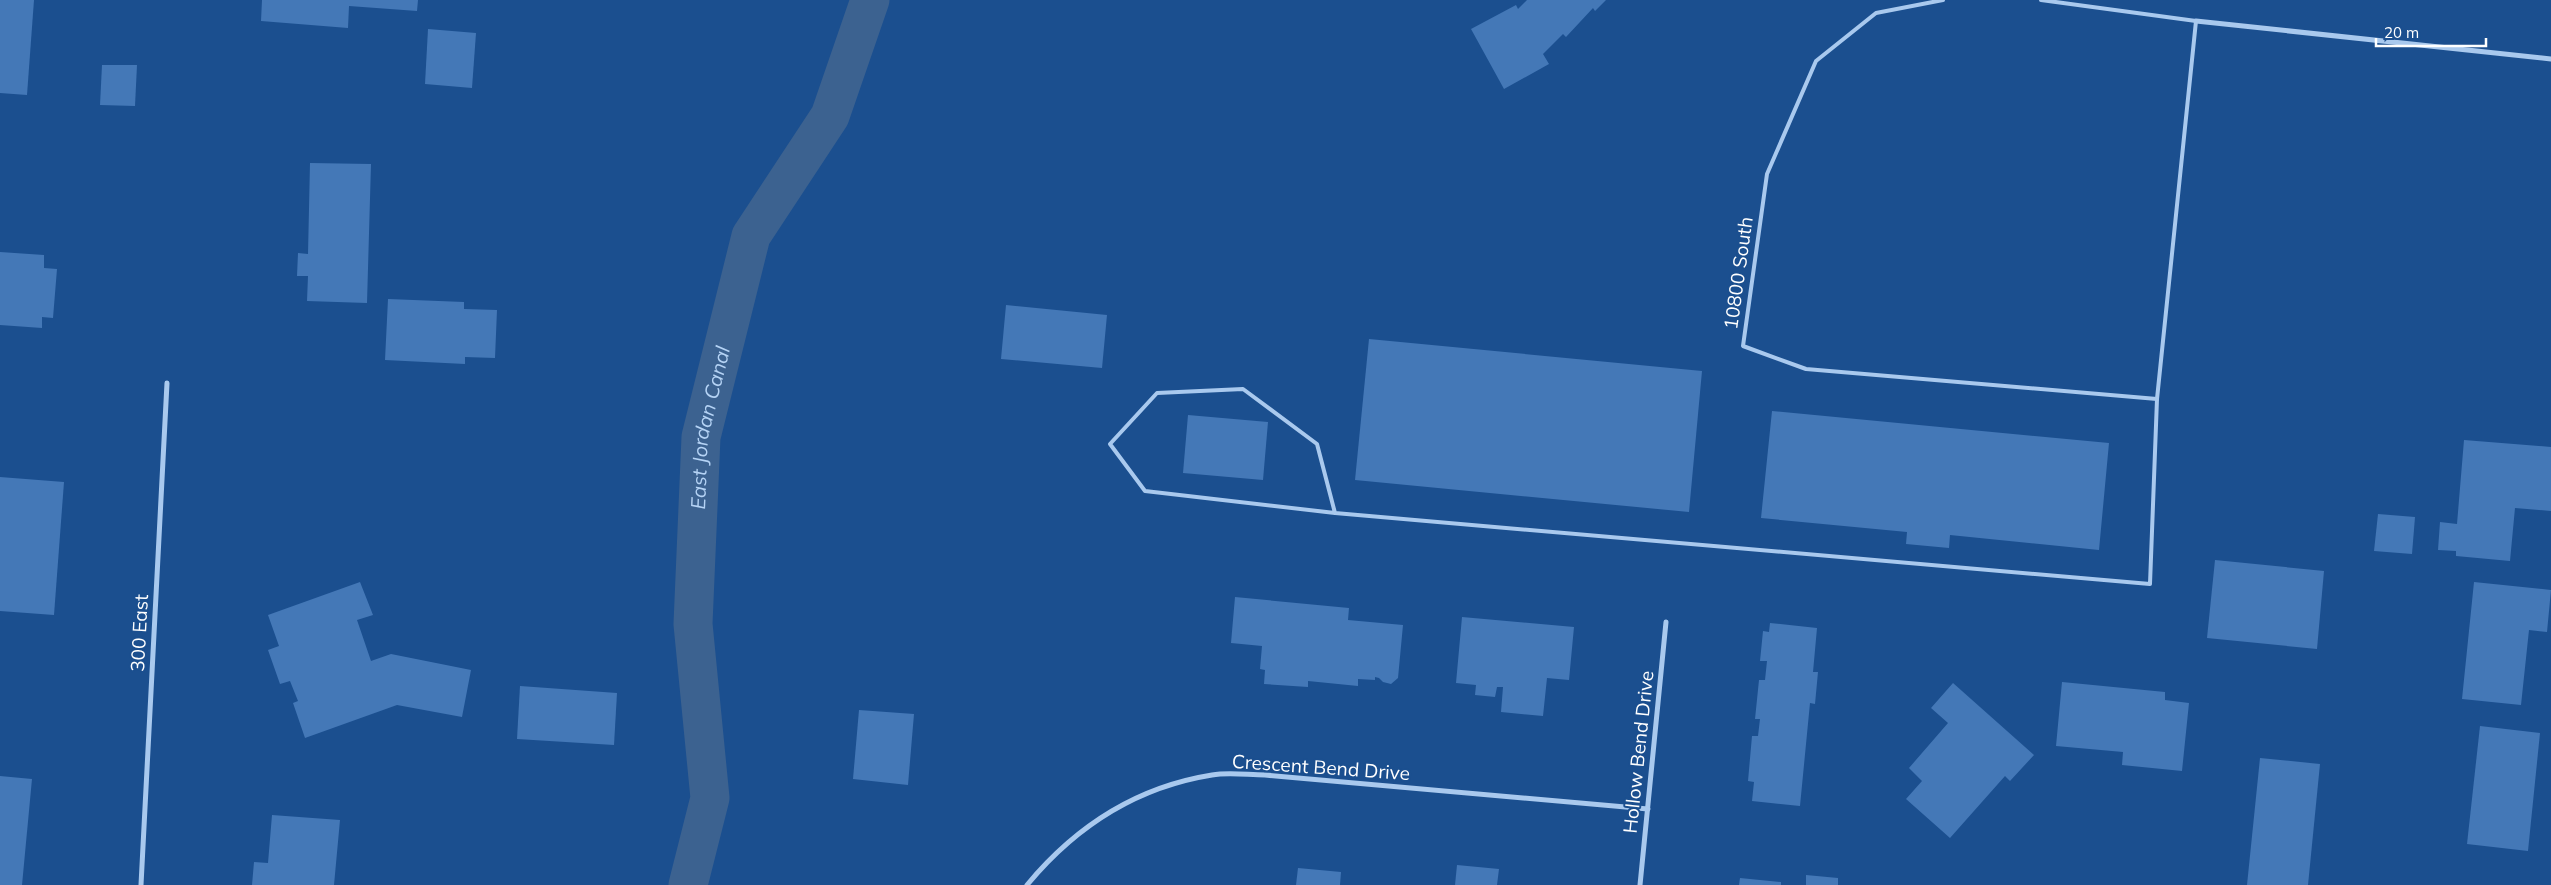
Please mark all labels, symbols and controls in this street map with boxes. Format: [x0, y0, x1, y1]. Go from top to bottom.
scale bar [2376, 15, 2486, 47]
text: 20 m [2384, 23, 2419, 42]
street label: 10800 South [1718, 215, 1758, 331]
water label: East Jordan Canal [685, 343, 735, 510]
street label: 300 East [125, 593, 153, 672]
street label: Hollow Bend Drive [1618, 670, 1658, 834]
street label: Crescent Bend Drive [1231, 749, 1411, 785]

